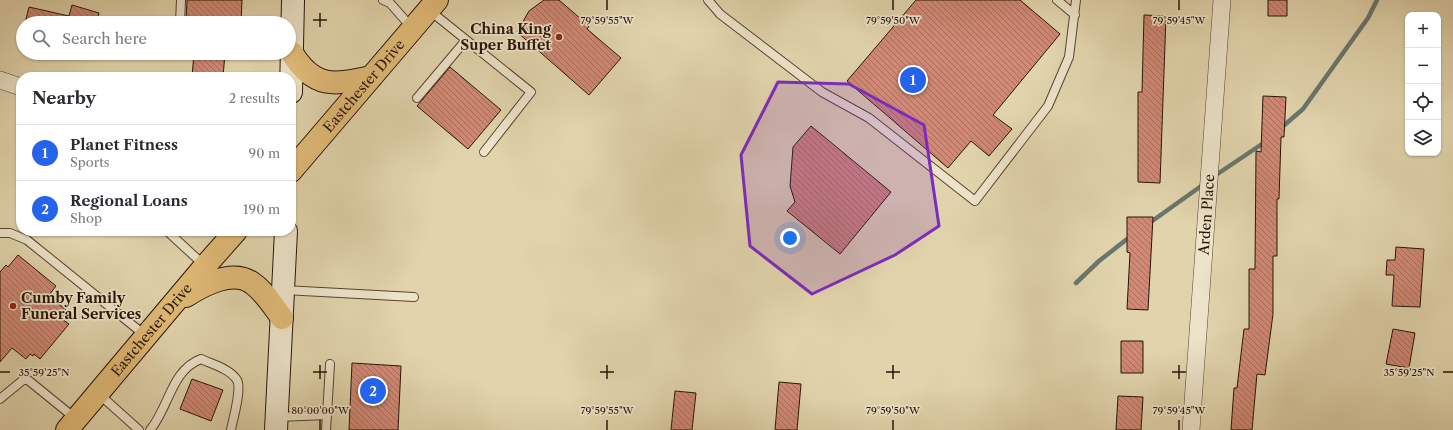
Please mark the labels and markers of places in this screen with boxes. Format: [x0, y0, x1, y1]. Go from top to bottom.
place label: China King Super Buffet [460, 20, 552, 54]
marker: China King Super Buffet [554, 32, 564, 42]
pin: 1 [900, 65, 926, 95]
place label: Cumby Family Funeral Services [21, 289, 141, 323]
marker: Cumby Family Funeral Services [8, 301, 18, 311]
pin: 2 [360, 376, 386, 406]

